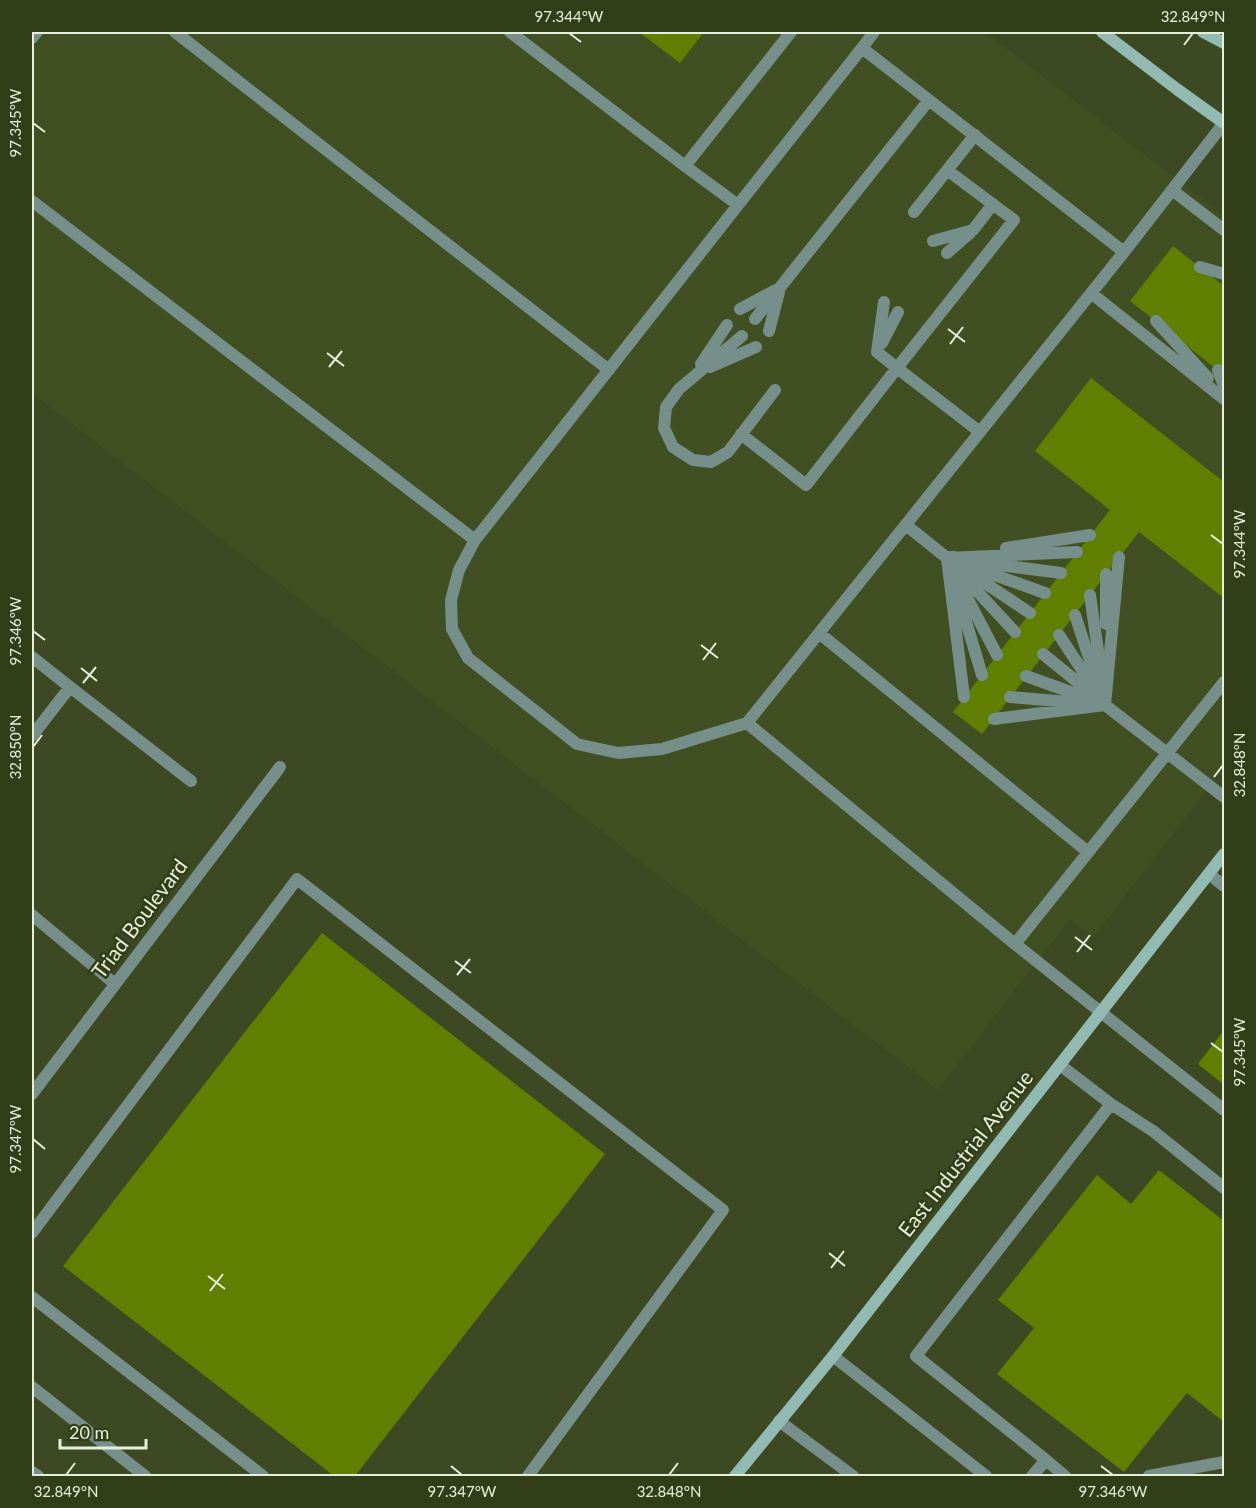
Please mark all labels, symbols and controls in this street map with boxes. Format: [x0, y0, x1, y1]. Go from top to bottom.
text: 97.344°W [535, 7, 604, 25]
text: 32.849°N [1161, 7, 1225, 25]
text: 97.345°W [6, 88, 24, 157]
text: 97.344°W [1230, 509, 1248, 578]
text: 97.346°W [6, 596, 24, 665]
text: 32.850°N [6, 715, 24, 779]
text: 32.848°N [1230, 733, 1248, 797]
street label: Triad Boulevard [86, 853, 192, 983]
text: 97.345°W [1230, 1017, 1248, 1086]
street label: East Industrial Avenue [892, 1065, 1038, 1241]
text: 97.347°W [6, 1104, 24, 1173]
scale bar [60, 1412, 146, 1450]
text: 20 m [69, 1421, 109, 1443]
text: 32.849°N [34, 1482, 98, 1500]
text: 97.347°W [428, 1482, 497, 1500]
text: 32.848°N [637, 1482, 701, 1500]
text: 97.346°W [1079, 1482, 1148, 1500]

